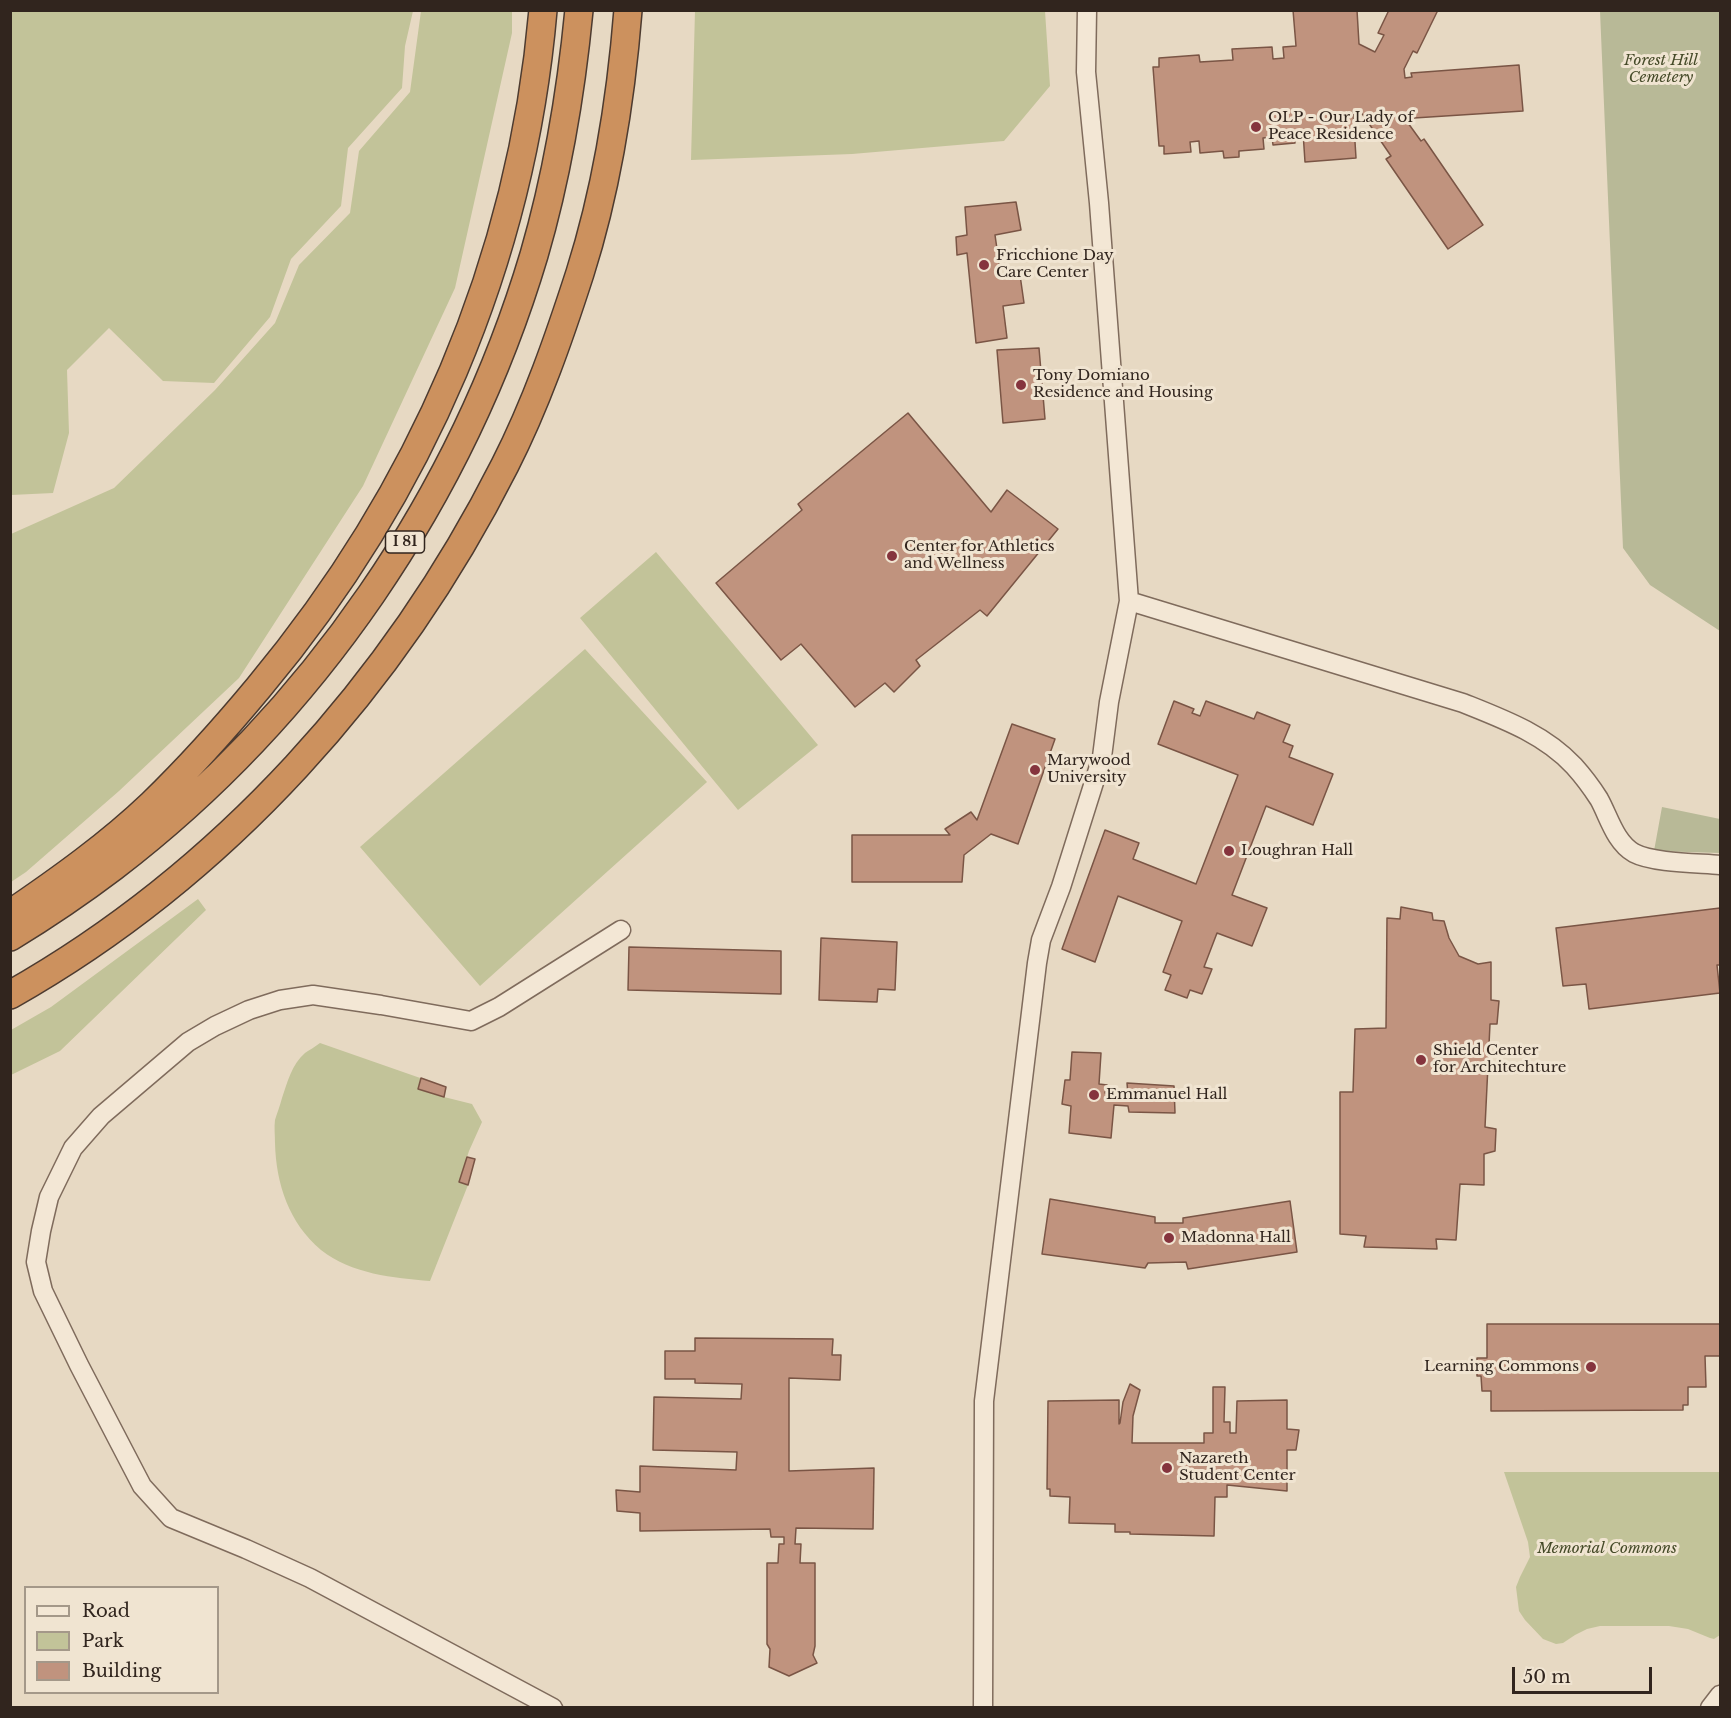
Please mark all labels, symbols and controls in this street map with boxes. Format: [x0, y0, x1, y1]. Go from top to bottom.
park label: Forest Hill Cemetery [1624, 52, 1698, 87]
place label: OLP - Our Lady of Peace Residence [1268, 109, 1414, 144]
marker: OLP - Our Lady of Peace Residence [1249, 120, 1263, 134]
place label: Fricchione Day Care Center [996, 247, 1113, 282]
marker: Fricchione Day Care Center [977, 258, 991, 272]
place label: Tony Domiano Residence and Housing [1033, 367, 1213, 402]
marker: Tony Domiano Residence and Housing [1014, 378, 1028, 392]
road number: I 81 [386, 531, 424, 553]
place label: Center for Athletics and Wellness [904, 538, 1055, 573]
marker: Center for Athletics and Wellness [885, 549, 899, 563]
place label: Marywood University [1047, 752, 1131, 787]
marker: Marywood University [1028, 763, 1042, 777]
place label: Loughran Hall [1241, 842, 1353, 860]
marker: Loughran Hall [1222, 844, 1236, 858]
place label: Shield Center for Architechture [1433, 1042, 1566, 1077]
marker: Shield Center for Architechture [1414, 1053, 1428, 1067]
place label: Emmanuel Hall [1106, 1086, 1227, 1104]
marker: Emmanuel Hall [1087, 1088, 1101, 1102]
place label: Madonna Hall [1181, 1229, 1291, 1247]
marker: Madonna Hall [1162, 1231, 1176, 1245]
place label: Learning Commons [1424, 1358, 1579, 1376]
marker: Learning Commons [1584, 1360, 1598, 1374]
place label: Nazareth Student Center [1179, 1450, 1296, 1485]
marker: Nazareth Student Center [1160, 1461, 1174, 1475]
park label: Memorial Commons [1537, 1540, 1677, 1558]
legend [24, 1586, 219, 1694]
text: Road [82, 1600, 130, 1622]
text: Park [82, 1630, 124, 1652]
scale bar [1515, 1655, 1654, 1693]
text: Building [82, 1660, 161, 1682]
text: 50 m [1523, 1666, 1571, 1688]

